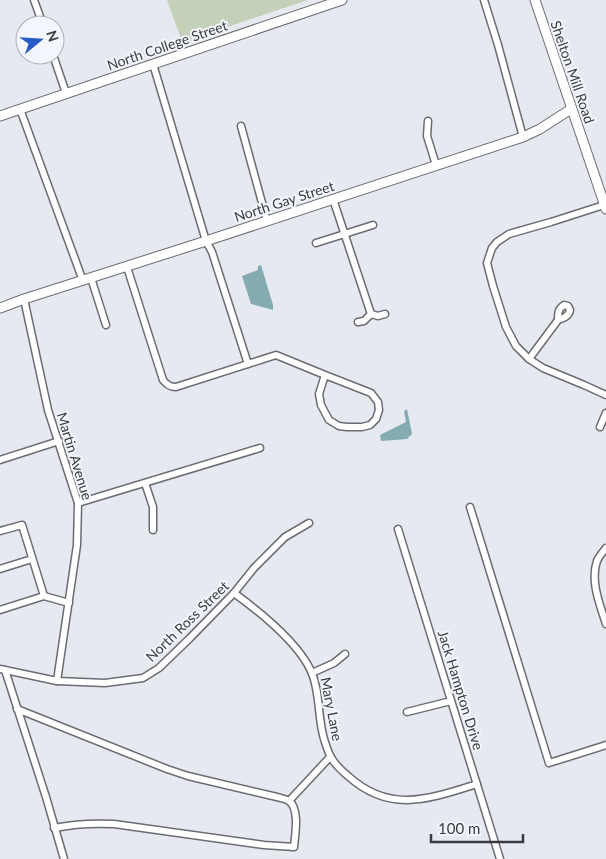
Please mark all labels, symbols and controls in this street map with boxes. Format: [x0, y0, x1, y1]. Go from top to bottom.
north arrow [15, 15, 65, 65]
street label: North College Street [105, 16, 229, 74]
street label: Shelton Mill Road [547, 18, 599, 126]
text: N [43, 28, 63, 44]
street label: North Gay Street [232, 177, 336, 225]
street label: Martin Avenue [54, 410, 96, 502]
street label: North Ross Street [142, 577, 232, 665]
street label: Jack Hampton Drive [435, 628, 487, 752]
street label: Mary Lane [317, 676, 347, 742]
scale bar [431, 812, 524, 844]
text: 100 m [438, 819, 480, 837]

